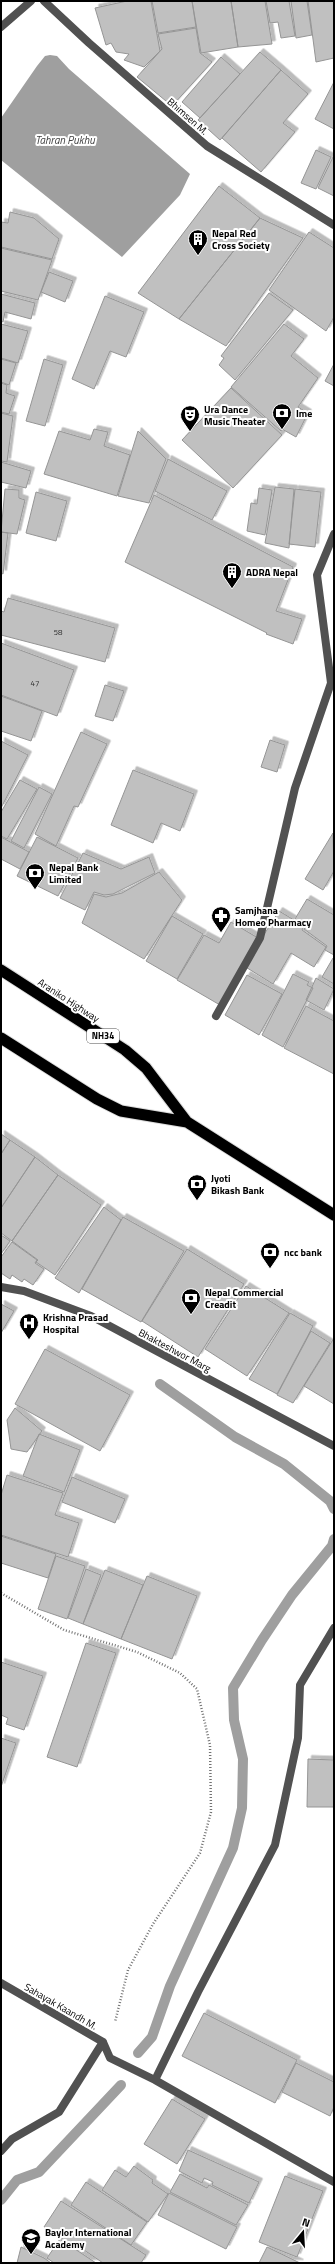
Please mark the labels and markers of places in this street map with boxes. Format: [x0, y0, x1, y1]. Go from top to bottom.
place label: Nepal Red Cross Society [212, 226, 270, 253]
building icon: Nepal Red Cross Society [187, 228, 209, 256]
place label: Ura Dance Music Theater [204, 402, 266, 429]
bank icon: Ime [271, 402, 293, 430]
theatre icon: Ura Dance Music Theater [179, 404, 201, 432]
place label: Ime [296, 406, 312, 421]
building icon: ADRA Nepal [221, 561, 243, 589]
place label: ADRA Nepal [246, 565, 298, 580]
place label: Nepal Bank Limited [49, 860, 99, 887]
bank icon: Nepal Bank Limited [24, 862, 46, 890]
place label: Samjhana Homeo Pharmacy [235, 903, 311, 930]
pharmacy icon: Samjhana Homeo Pharmacy [210, 905, 232, 933]
place label: Jyoti Bikash Bank [211, 1171, 265, 1198]
bank icon: Jyoti Bikash Bank [186, 1173, 208, 1201]
bank icon: ncc bank [259, 1241, 281, 1269]
place label: ncc bank [284, 1245, 323, 1260]
place label: Nepal Commercial Creadit [205, 1285, 284, 1312]
bank icon: Nepal Commercial Creadit [180, 1287, 202, 1315]
place label: Krishna Prasad Hospital [43, 1310, 108, 1337]
hospital icon: Krishna Prasad Hospital [18, 1312, 40, 1340]
place label: Baylor International Academy [45, 2225, 132, 2252]
school or university icon: Baylor International Academy [20, 2227, 42, 2255]

